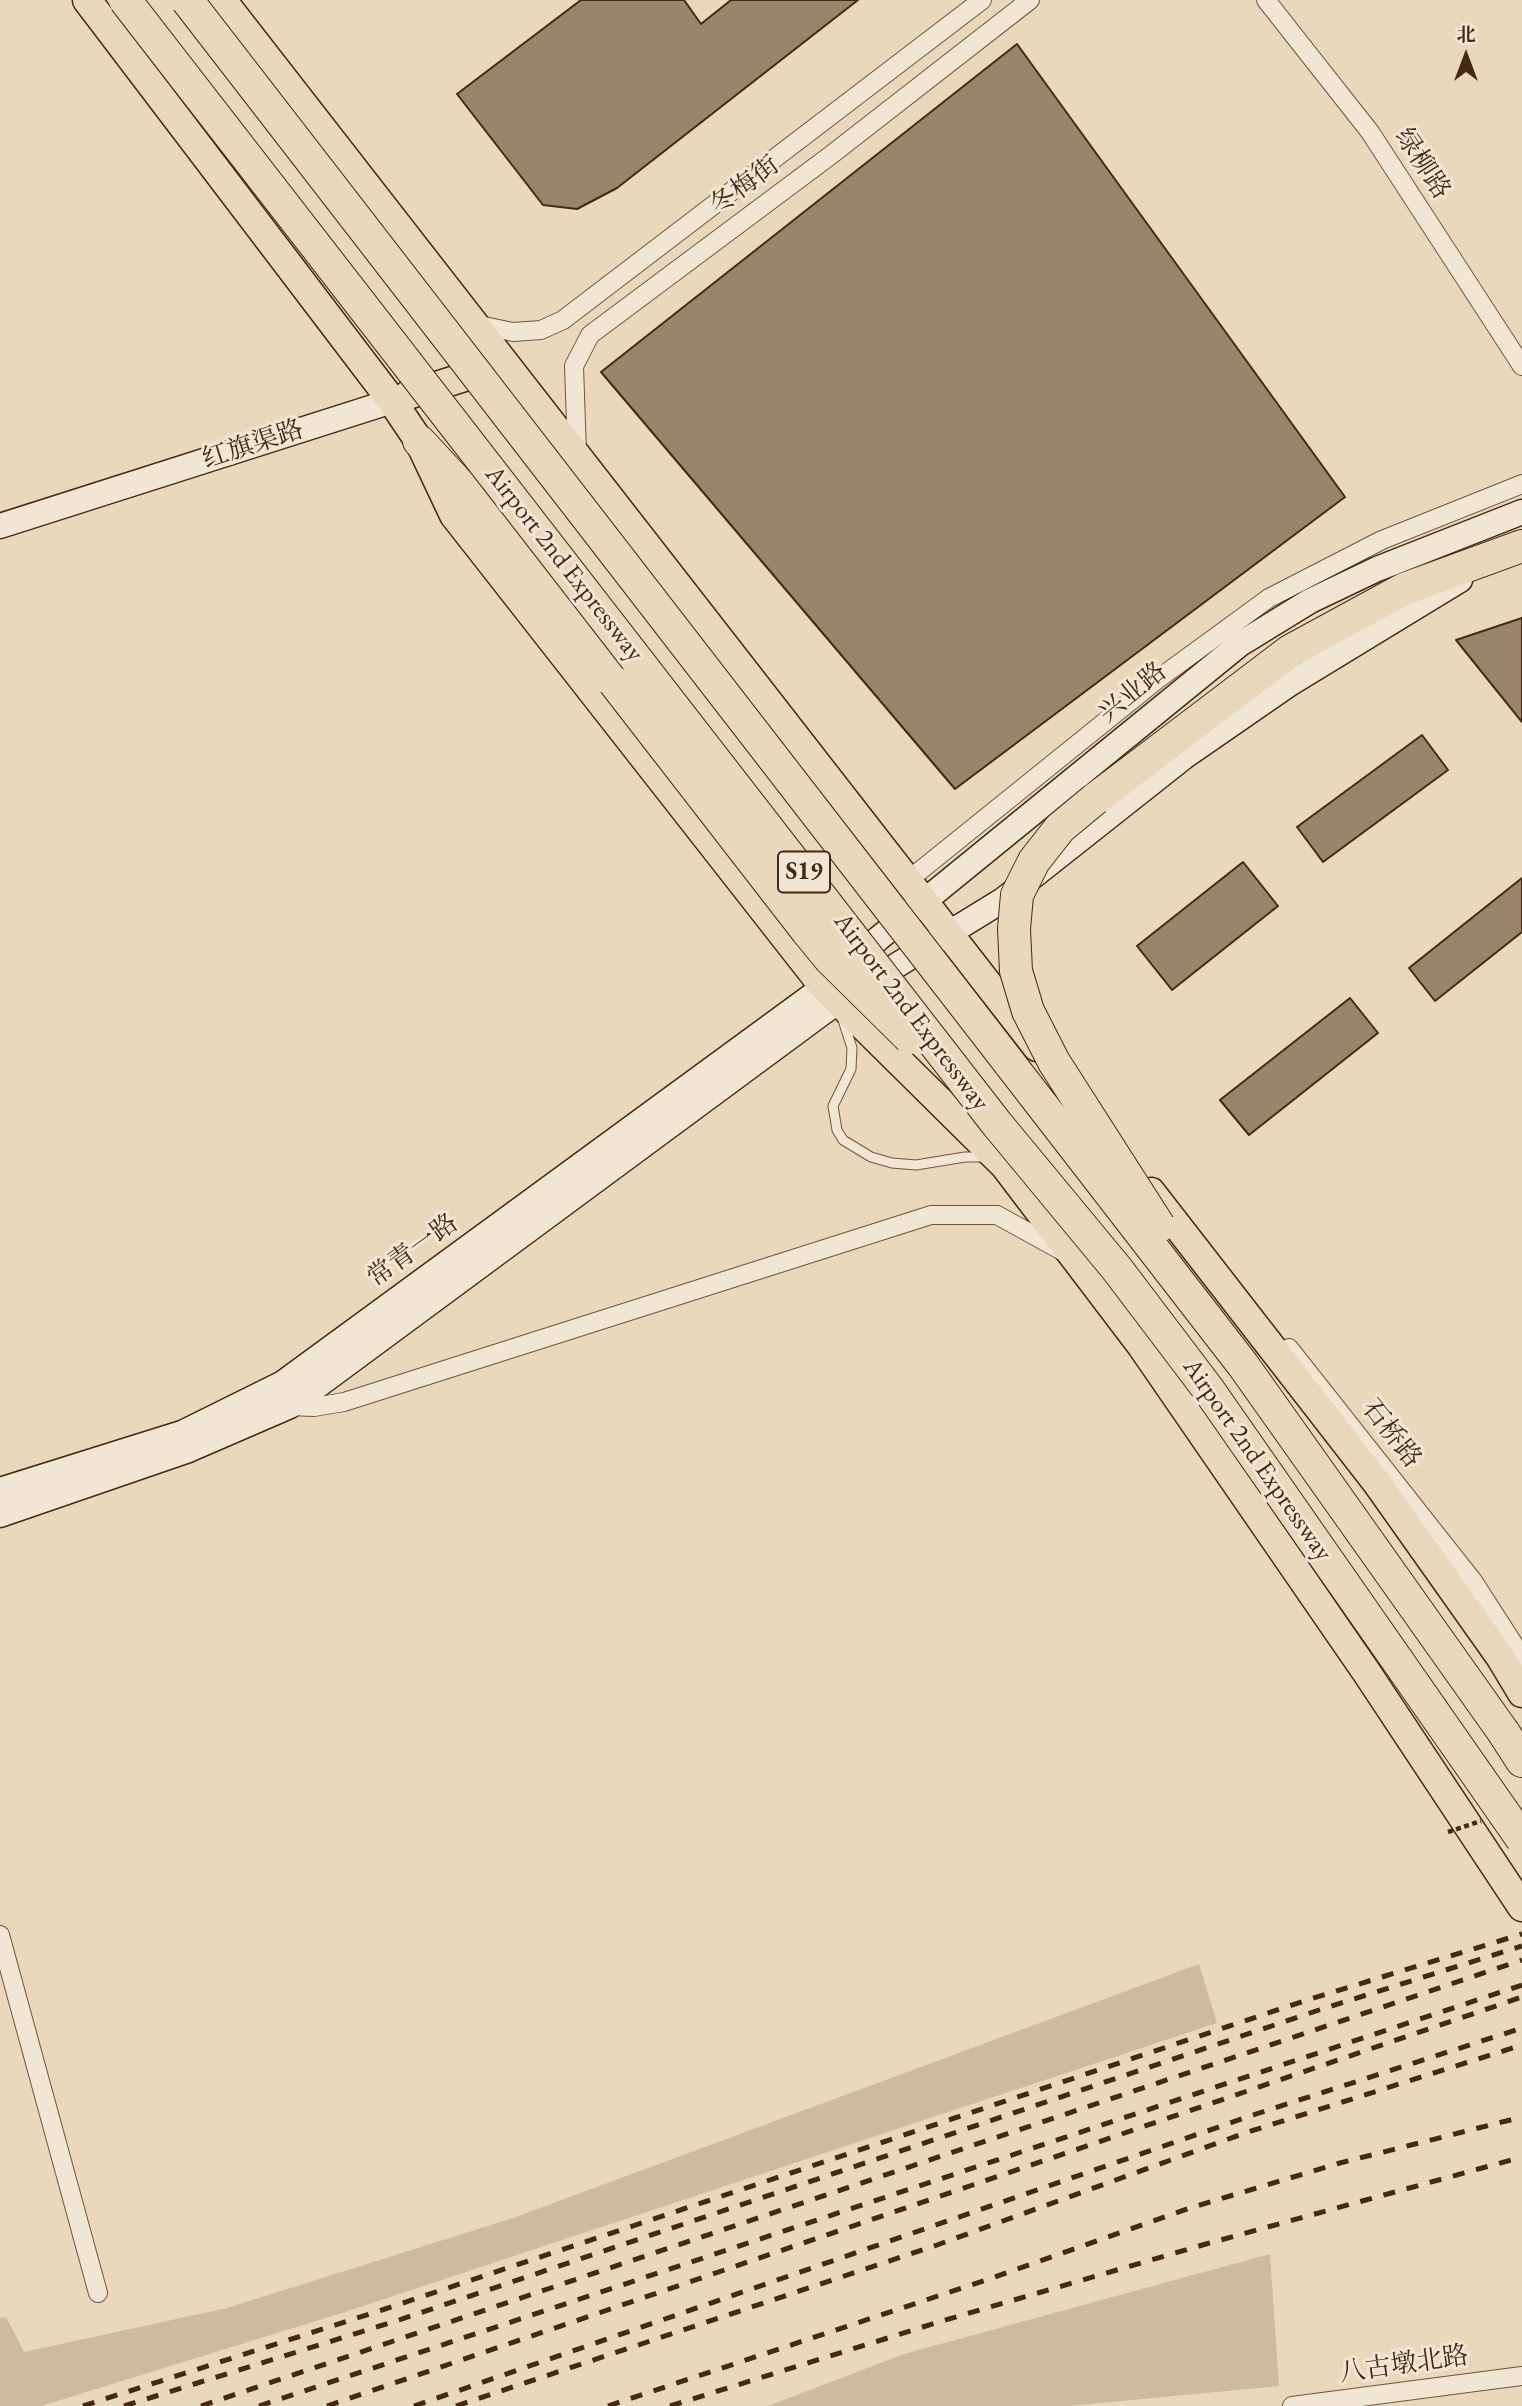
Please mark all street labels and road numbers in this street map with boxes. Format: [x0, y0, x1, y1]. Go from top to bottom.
street label: 绿柳路 [1388, 123, 1456, 205]
street label: 冬梅街 [704, 150, 786, 222]
street label: 红旗渠路 [199, 414, 307, 476]
street label: Airport 2nd Expressway [478, 460, 650, 668]
street label: 兴业路 [1093, 656, 1173, 730]
road number: S19 [778, 852, 830, 892]
street label: Airport 2nd Expressway [826, 907, 996, 1117]
street label: 常青一路 [362, 1208, 464, 1294]
street label: Airport 2nd Expressway [1175, 1353, 1339, 1567]
street label: 石桥路 [1355, 1394, 1427, 1474]
street label: 八古墩北路 [1337, 2341, 1471, 2389]

